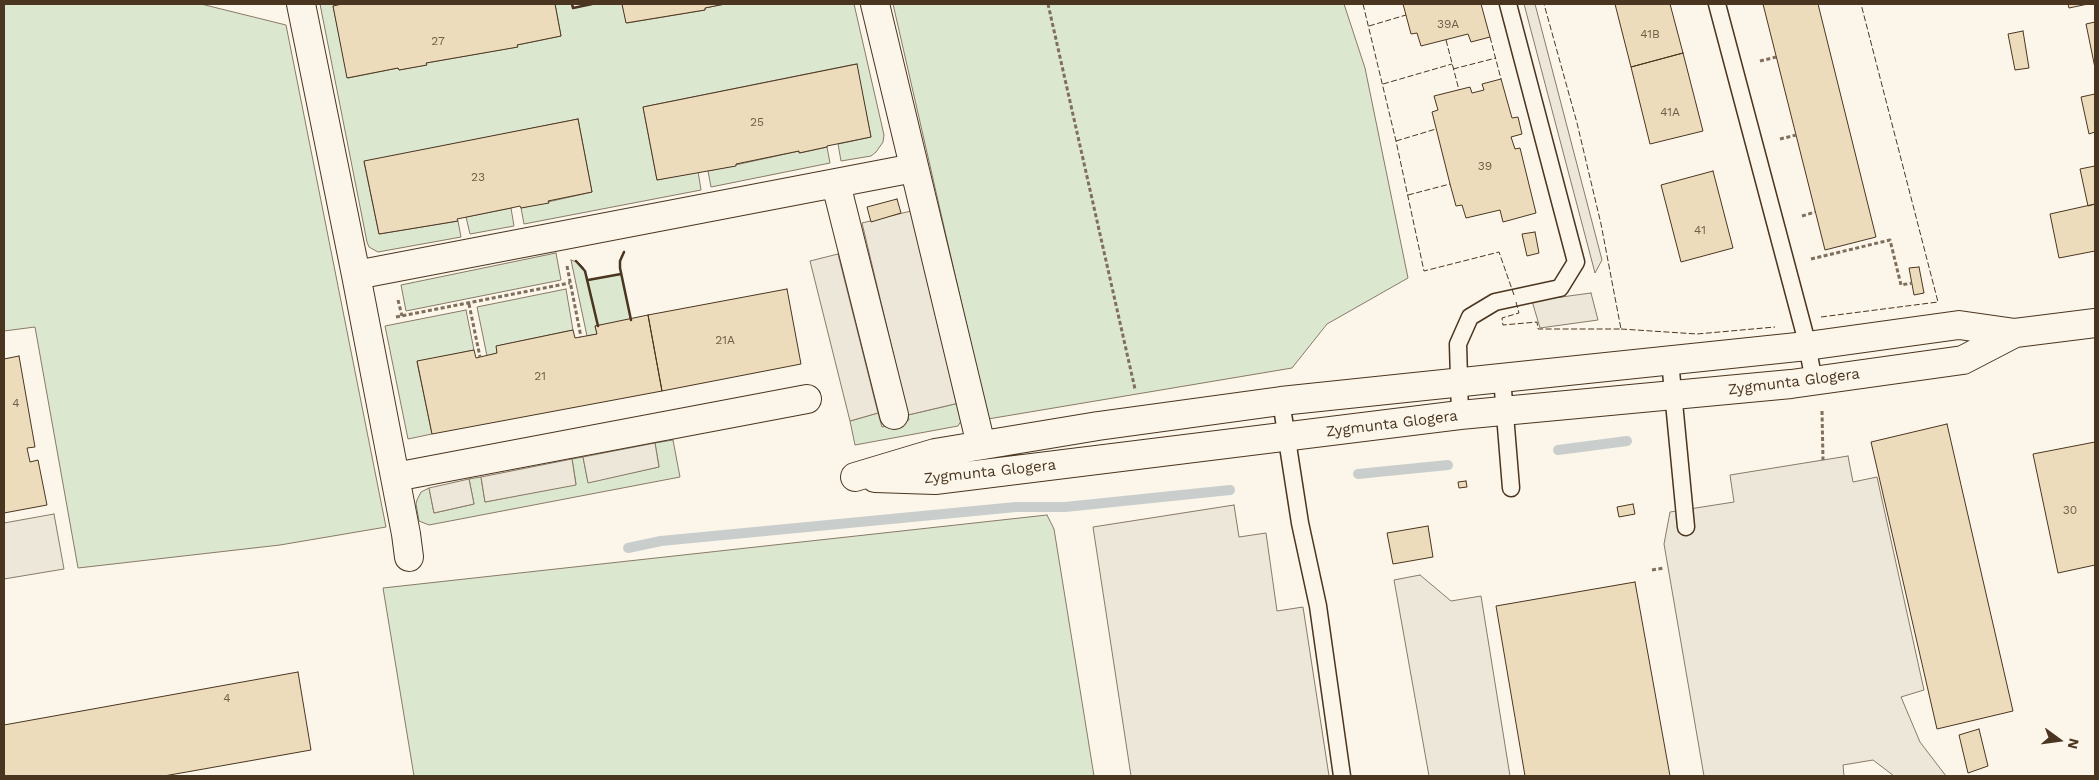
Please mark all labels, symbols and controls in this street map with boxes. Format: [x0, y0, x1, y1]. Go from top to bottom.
house number: 39A [1437, 17, 1459, 31]
house number: 41B [1640, 27, 1660, 41]
house number: 27 [431, 34, 445, 48]
house number: 41A [1660, 105, 1680, 119]
house number: 25 [750, 115, 764, 129]
house number: 39 [1478, 159, 1492, 173]
house number: 23 [471, 170, 485, 184]
house number: 41 [1694, 223, 1706, 237]
house number: 21A [715, 333, 735, 347]
street label: Zygmunta Glogera [1727, 365, 1861, 399]
house number: 21 [534, 369, 546, 383]
house number: 4 [12, 396, 20, 410]
street label: Zygmunta Glogera [1325, 407, 1459, 441]
street label: Zygmunta Glogera [923, 456, 1057, 488]
house number: 30 [2063, 503, 2077, 517]
house number: 4 [223, 691, 231, 705]
north arrow [2034, 715, 2084, 765]
text: N [2065, 737, 2083, 751]

